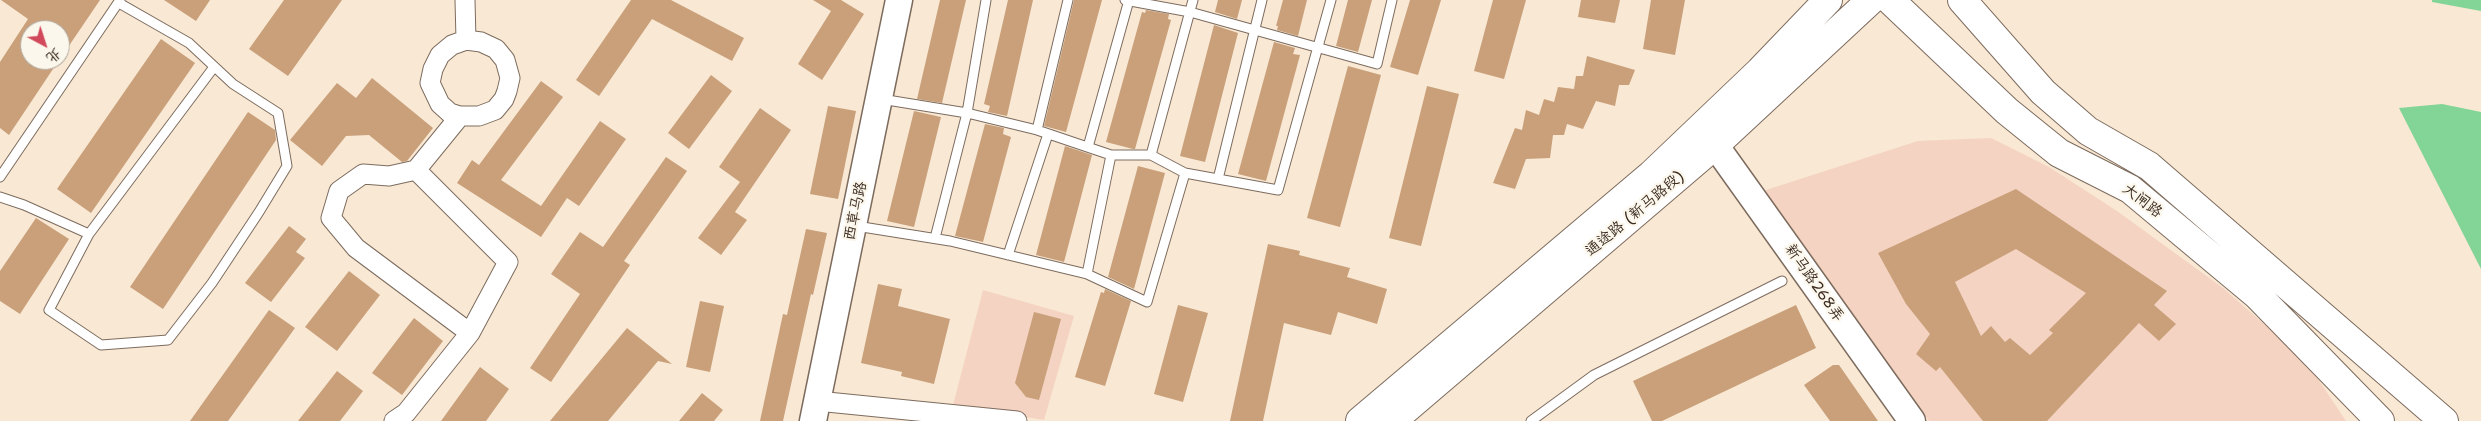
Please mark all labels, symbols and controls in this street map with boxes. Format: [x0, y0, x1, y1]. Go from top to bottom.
north arrow [20, 20, 70, 70]
text: 北 [43, 44, 65, 67]
street label: 通途路 (新马路段) [1582, 168, 1688, 260]
street label: 西草马路 [841, 180, 871, 242]
street label: 大闸路 [2119, 180, 2165, 222]
street label: 新马路268弄 [1781, 241, 1847, 325]

